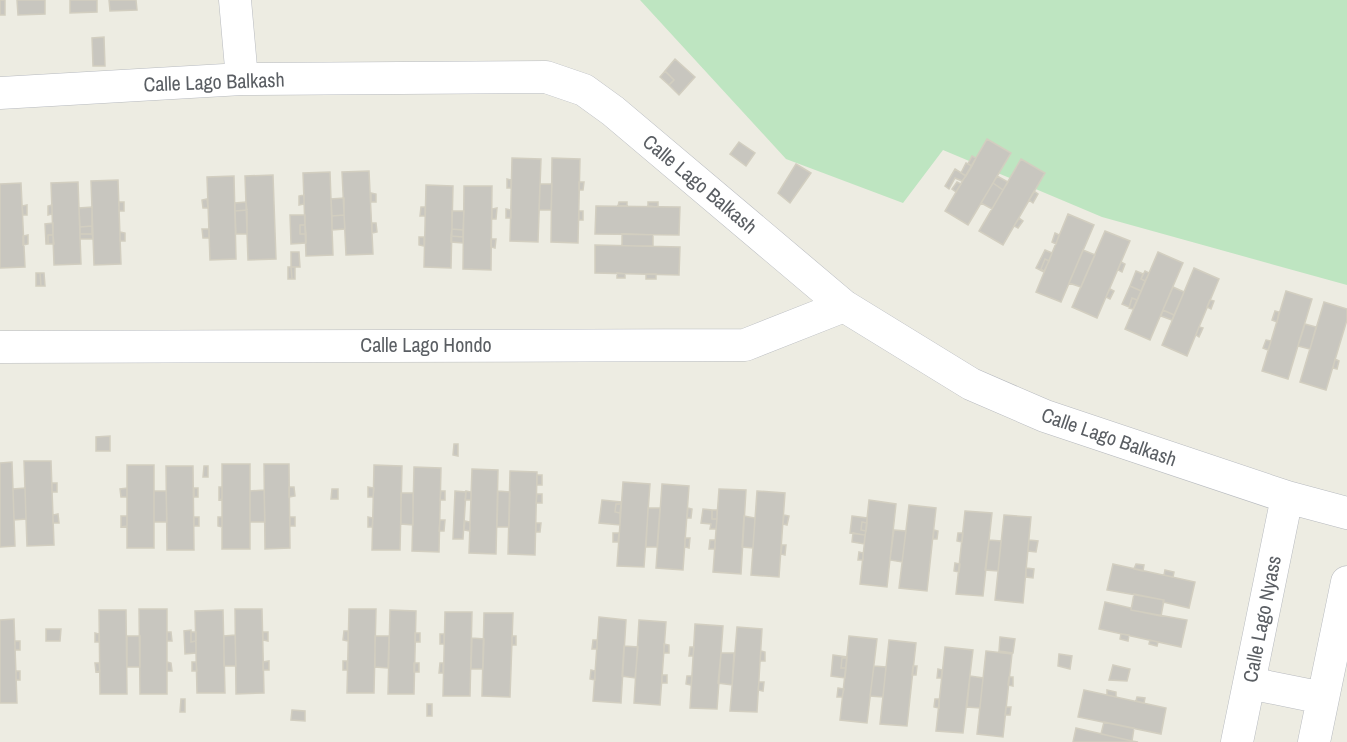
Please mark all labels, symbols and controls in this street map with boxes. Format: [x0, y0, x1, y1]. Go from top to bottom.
street label: Calle Lago Balkash [143, 66, 285, 97]
street label: Calle Lago Balkash [638, 128, 763, 239]
street label: Calle Lago Hondo [360, 331, 492, 358]
street label: Calle Lago Balkash [1038, 401, 1180, 472]
street label: Calle Lago Nyass [1236, 553, 1287, 685]

